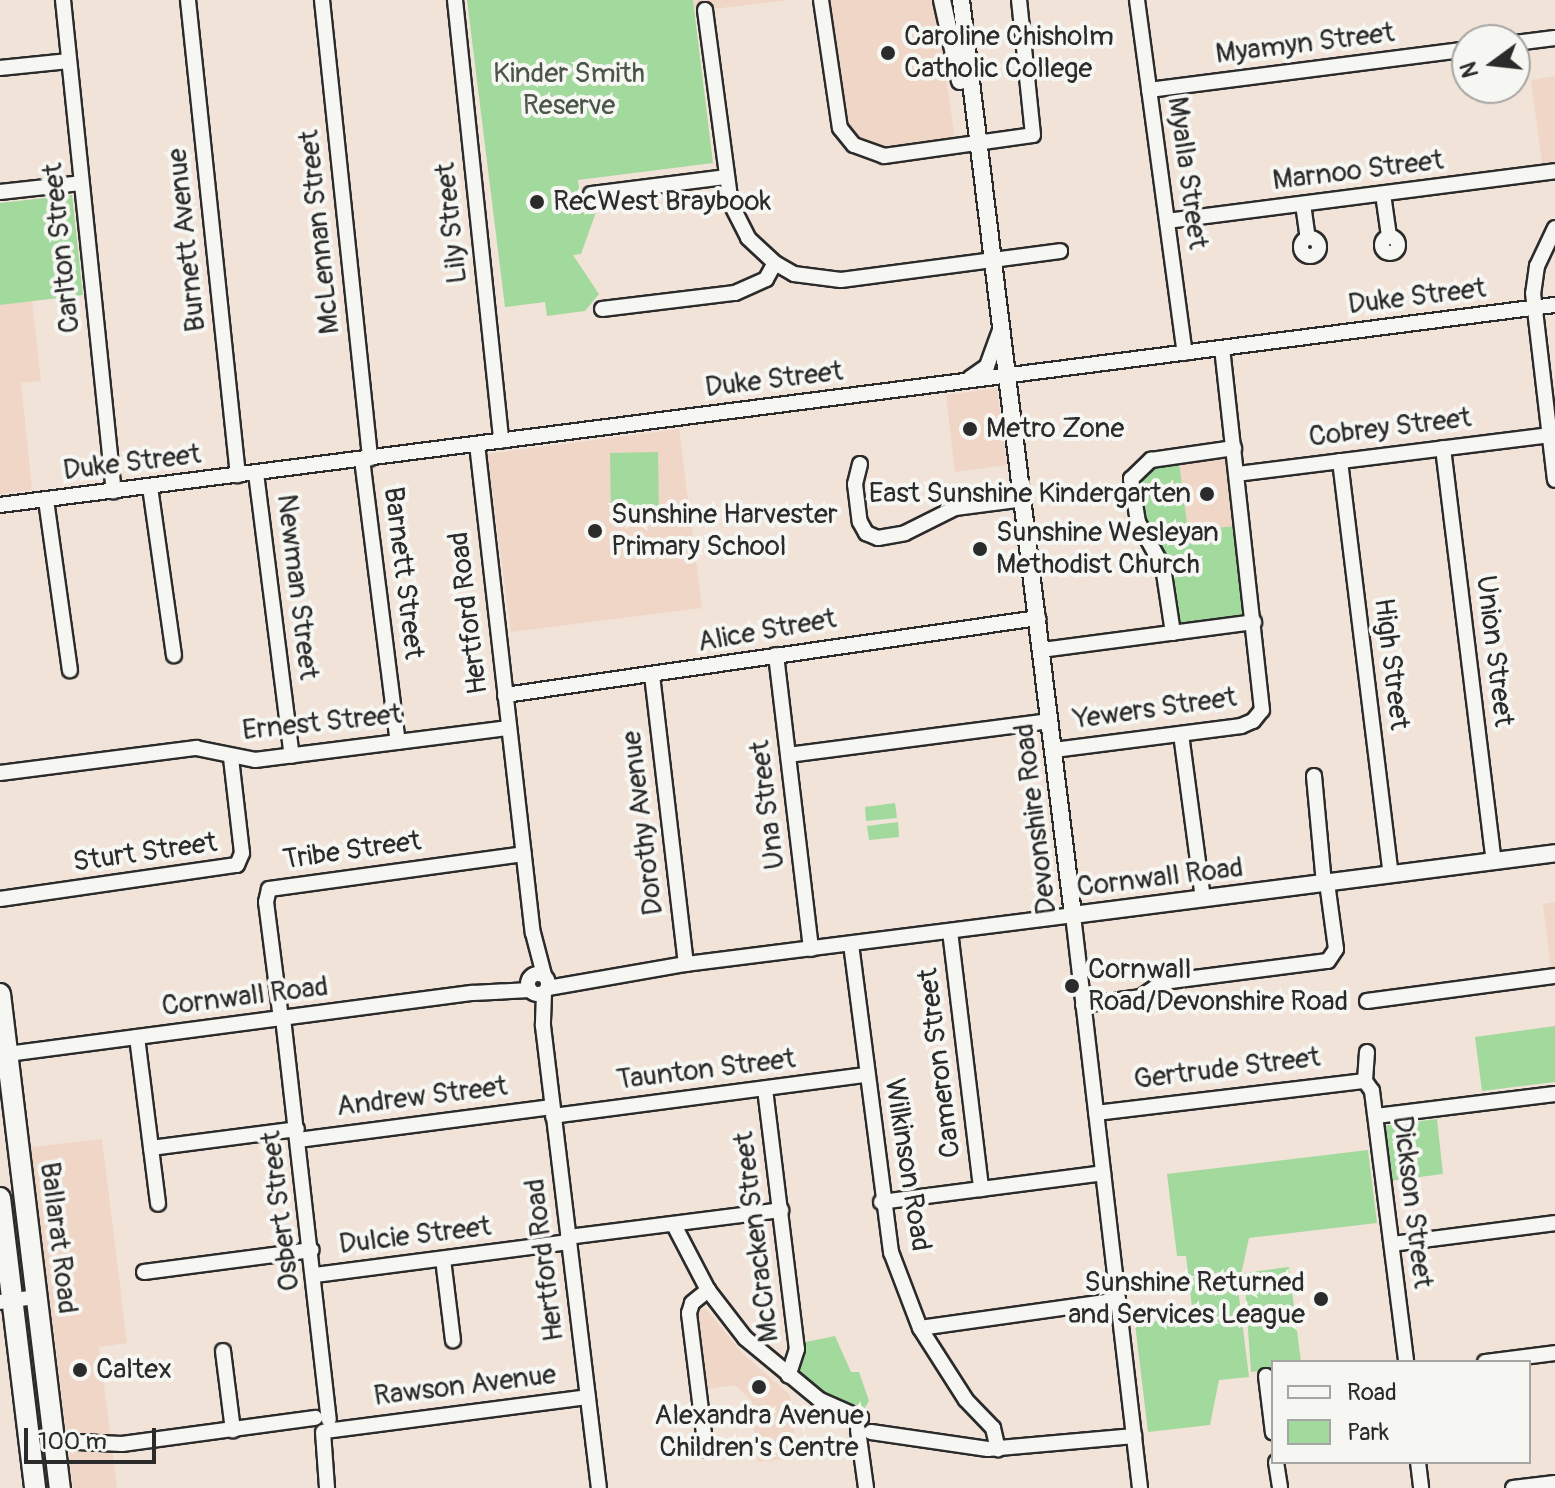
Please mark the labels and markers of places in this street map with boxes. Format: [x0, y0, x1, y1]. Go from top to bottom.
place label: Caroline Chisholm Catholic College [904, 20, 1114, 86]
marker: Caroline Chisholm Catholic College [879, 44, 897, 62]
place label: RecWest Braybook [553, 185, 771, 219]
marker: RecWest Braybook [528, 193, 546, 211]
place label: Metro Zone [986, 412, 1124, 446]
marker: Metro Zone [961, 420, 979, 438]
place label: East Sunshine Kindergarten [869, 477, 1191, 511]
marker: East Sunshine Kindergarten [1198, 485, 1216, 503]
place label: Sunshine Harvester Primary School [611, 498, 838, 564]
place label: Sunshine Wesleyan Methodist Church [996, 516, 1219, 582]
marker: Sunshine Harvester Primary School [586, 522, 604, 540]
marker: Sunshine Wesleyan Methodist Church [971, 540, 989, 558]
place label: Cornwall Road/Devonshire Road [1088, 953, 1348, 1019]
marker: Cornwall Road/Devonshire Road [1063, 977, 1081, 995]
place label: Sunshine Returned and Services League [1068, 1266, 1305, 1332]
marker: Sunshine Returned and Services League [1312, 1290, 1330, 1308]
place label: Caltex [96, 1353, 172, 1387]
marker: Caltex [71, 1361, 89, 1379]
marker: Alexandra Avenue Children's Centre [750, 1378, 768, 1396]
place label: Alexandra Avenue Children's Centre [654, 1399, 864, 1465]

